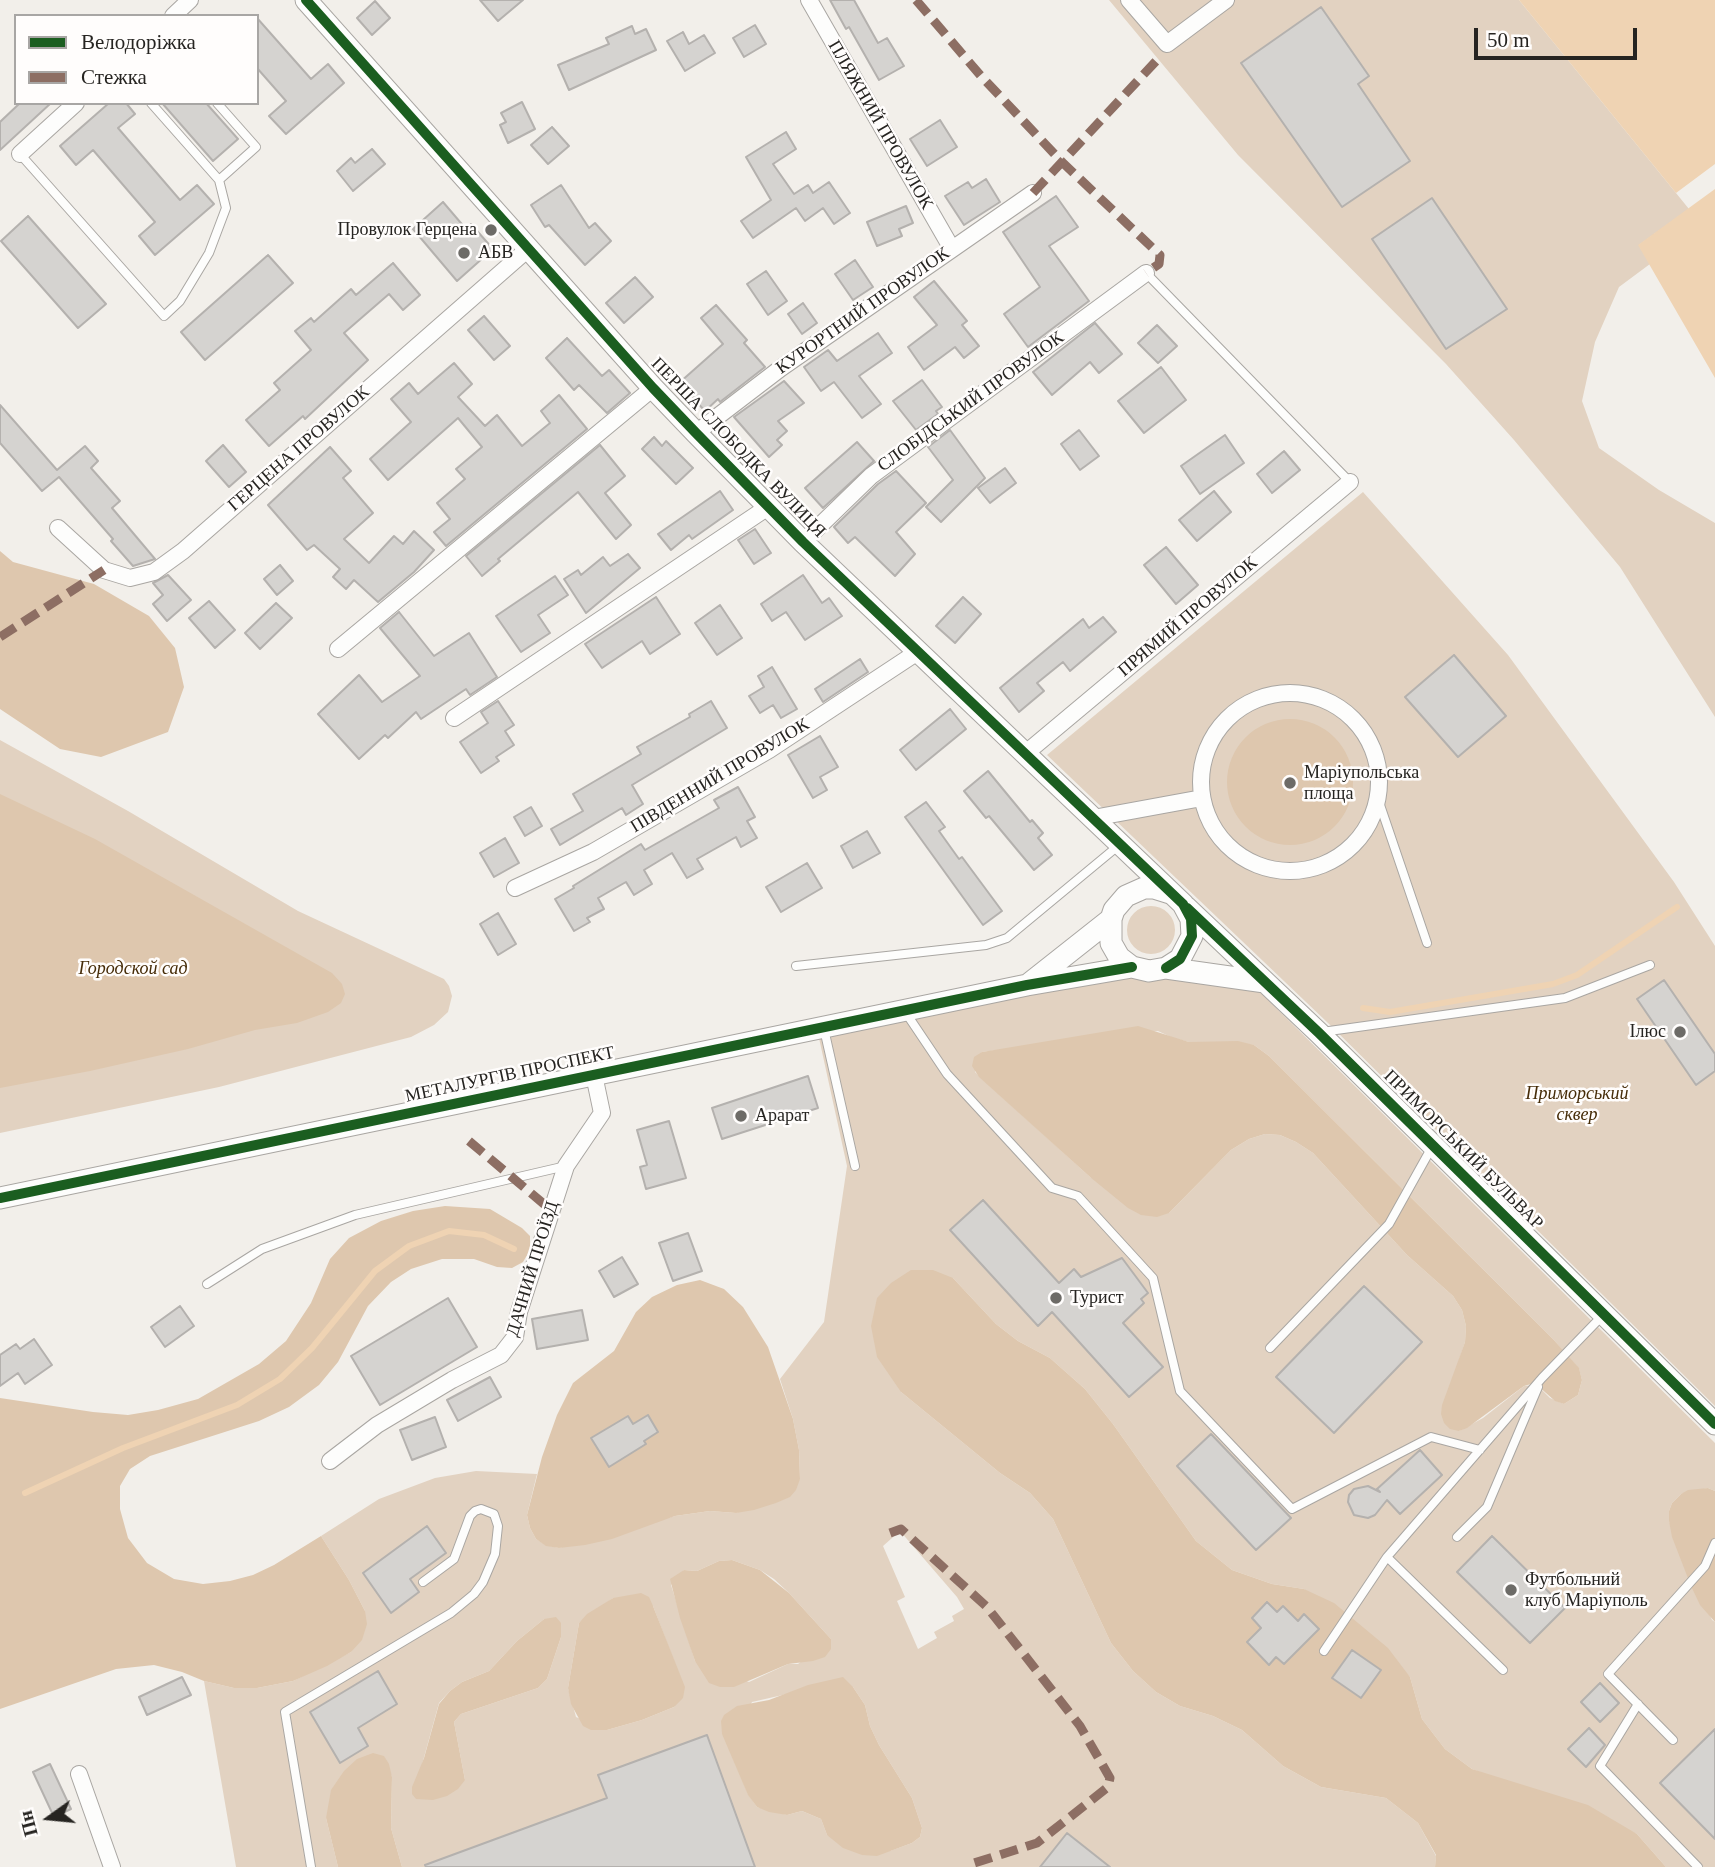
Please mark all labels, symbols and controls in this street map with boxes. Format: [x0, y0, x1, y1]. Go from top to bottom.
legend [14, 14, 259, 105]
scale bar [1477, 14, 1640, 58]
text: 50 m [1487, 28, 1530, 52]
text: Велодоріжка [81, 30, 196, 54]
street label: ПЛЯЖНИЙ ПРОВУЛОК [823, 37, 937, 213]
text: Стежка [81, 65, 147, 89]
place label: Провулок Герцена [337, 219, 477, 241]
marker: Провулок Герцена [483, 222, 499, 238]
place label: АБВ [478, 242, 513, 264]
street label: КУРОРТНИЙ ПРОВУЛОК [772, 243, 954, 379]
marker: АБВ [456, 245, 472, 261]
street label: СЛОБІДСЬКИЙ ПРОВУЛОК [874, 327, 1068, 477]
street label: ПЕРША СЛОБОДКА ВУЛИЦЯ [646, 353, 830, 543]
street label: ГЕРЦЕНА ПРОВУЛОК [224, 382, 374, 516]
street label: ПРЯМИЙ ПРОВУЛОК [1114, 552, 1262, 682]
street label: ПІВДЕННИЙ ПРОВУЛОК [627, 714, 813, 838]
place label: Маріупольська площа [1304, 762, 1419, 804]
marker: Маріупольська площа [1282, 775, 1298, 791]
park label: Городской сад [78, 958, 188, 980]
place label: Ілюс [1630, 1021, 1666, 1043]
marker: Ілюс [1672, 1024, 1688, 1040]
street label: МЕТАЛУРГІВ ПРОСПЕКТ [403, 1042, 617, 1108]
street label: ПРИМОРСЬКИЙ БУЛЬВАР [1379, 1066, 1547, 1234]
park label: Приморський сквер [1525, 1083, 1629, 1126]
place label: Арарат [755, 1105, 809, 1127]
marker: Арарат [733, 1108, 749, 1124]
street label: ДАЧНИЙ ПРОЇЗД [502, 1199, 564, 1339]
place label: Турист [1070, 1287, 1124, 1309]
marker: Турист [1048, 1290, 1064, 1306]
place label: Футбольний клуб Маріуполь [1525, 1569, 1648, 1612]
marker: Футбольний клуб Маріуполь [1503, 1582, 1519, 1598]
north arrow [14, 1783, 84, 1853]
text: Пн [15, 1808, 42, 1839]

